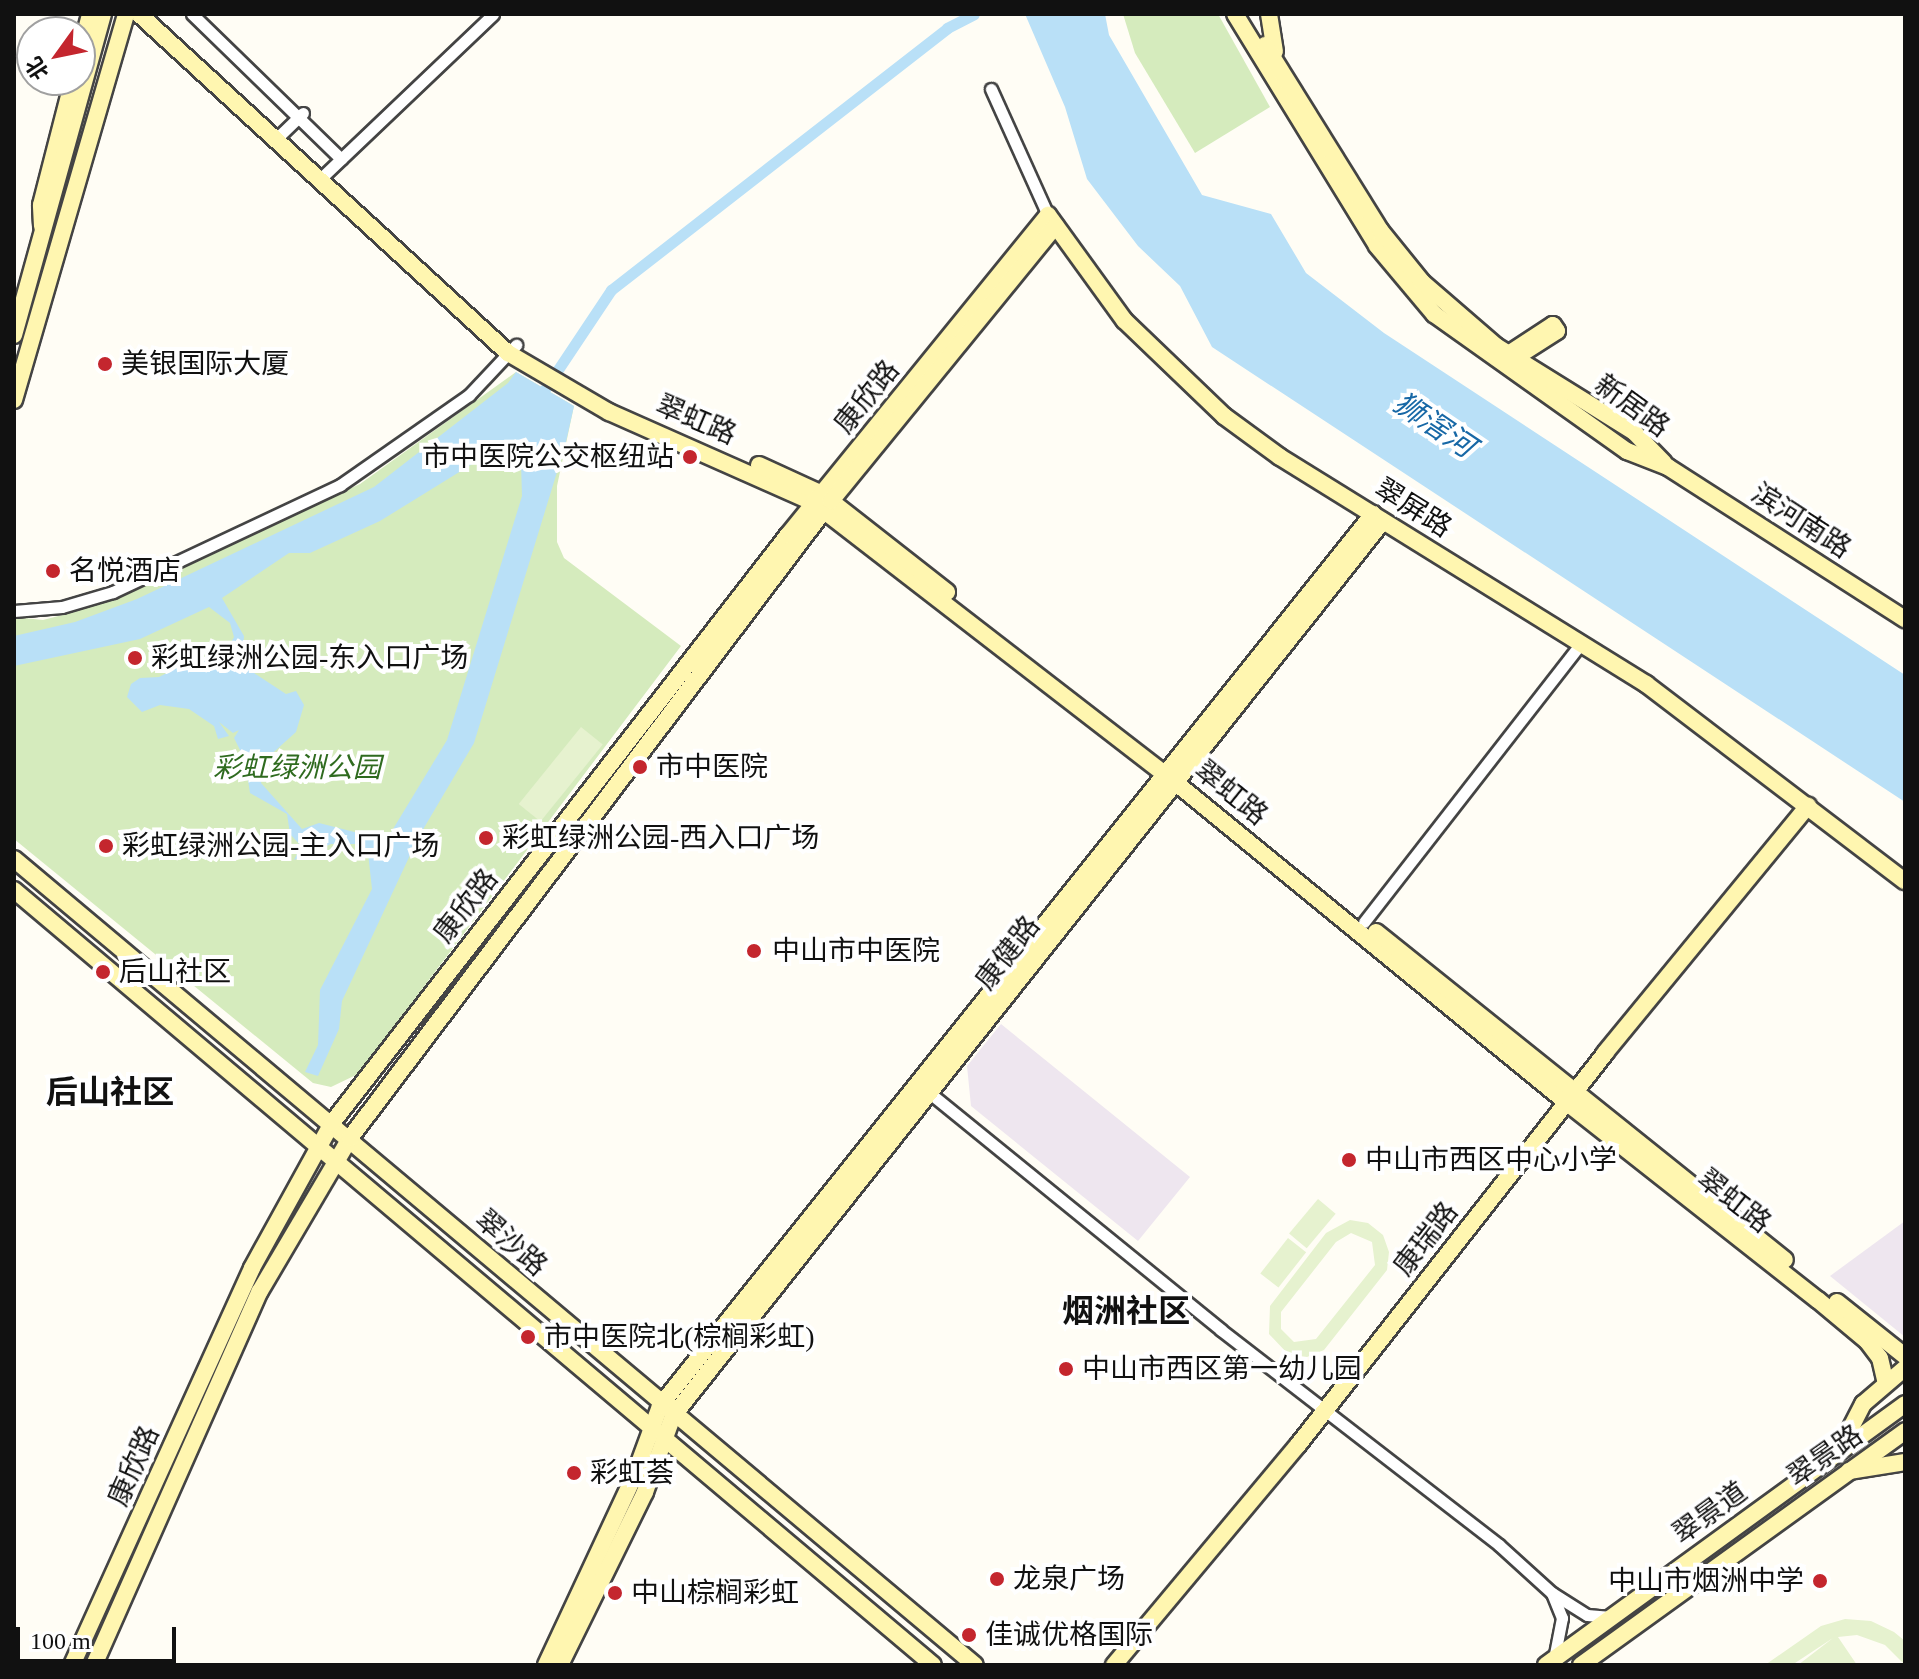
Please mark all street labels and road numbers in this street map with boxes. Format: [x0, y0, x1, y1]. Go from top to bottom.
street label: 康欣路 [828, 354, 906, 440]
street label: 新居路 [1588, 368, 1676, 444]
street label: 翠虹路 [651, 388, 741, 452]
street label: 翠屏路 [1368, 471, 1458, 545]
street label: 滨河南路 [1745, 476, 1857, 566]
street label: 翠虹路 [1188, 754, 1274, 832]
street label: 康欣路 [427, 863, 505, 949]
street label: 康健路 [969, 910, 1047, 996]
street label: 翠虹路 [1691, 1162, 1777, 1240]
street label: 康瑞路 [1387, 1196, 1465, 1282]
street label: 翠沙路 [468, 1203, 554, 1283]
street label: 翠景路 [1781, 1418, 1869, 1494]
street label: 康欣路 [102, 1421, 166, 1511]
street label: 翠景道 [1666, 1475, 1754, 1551]

